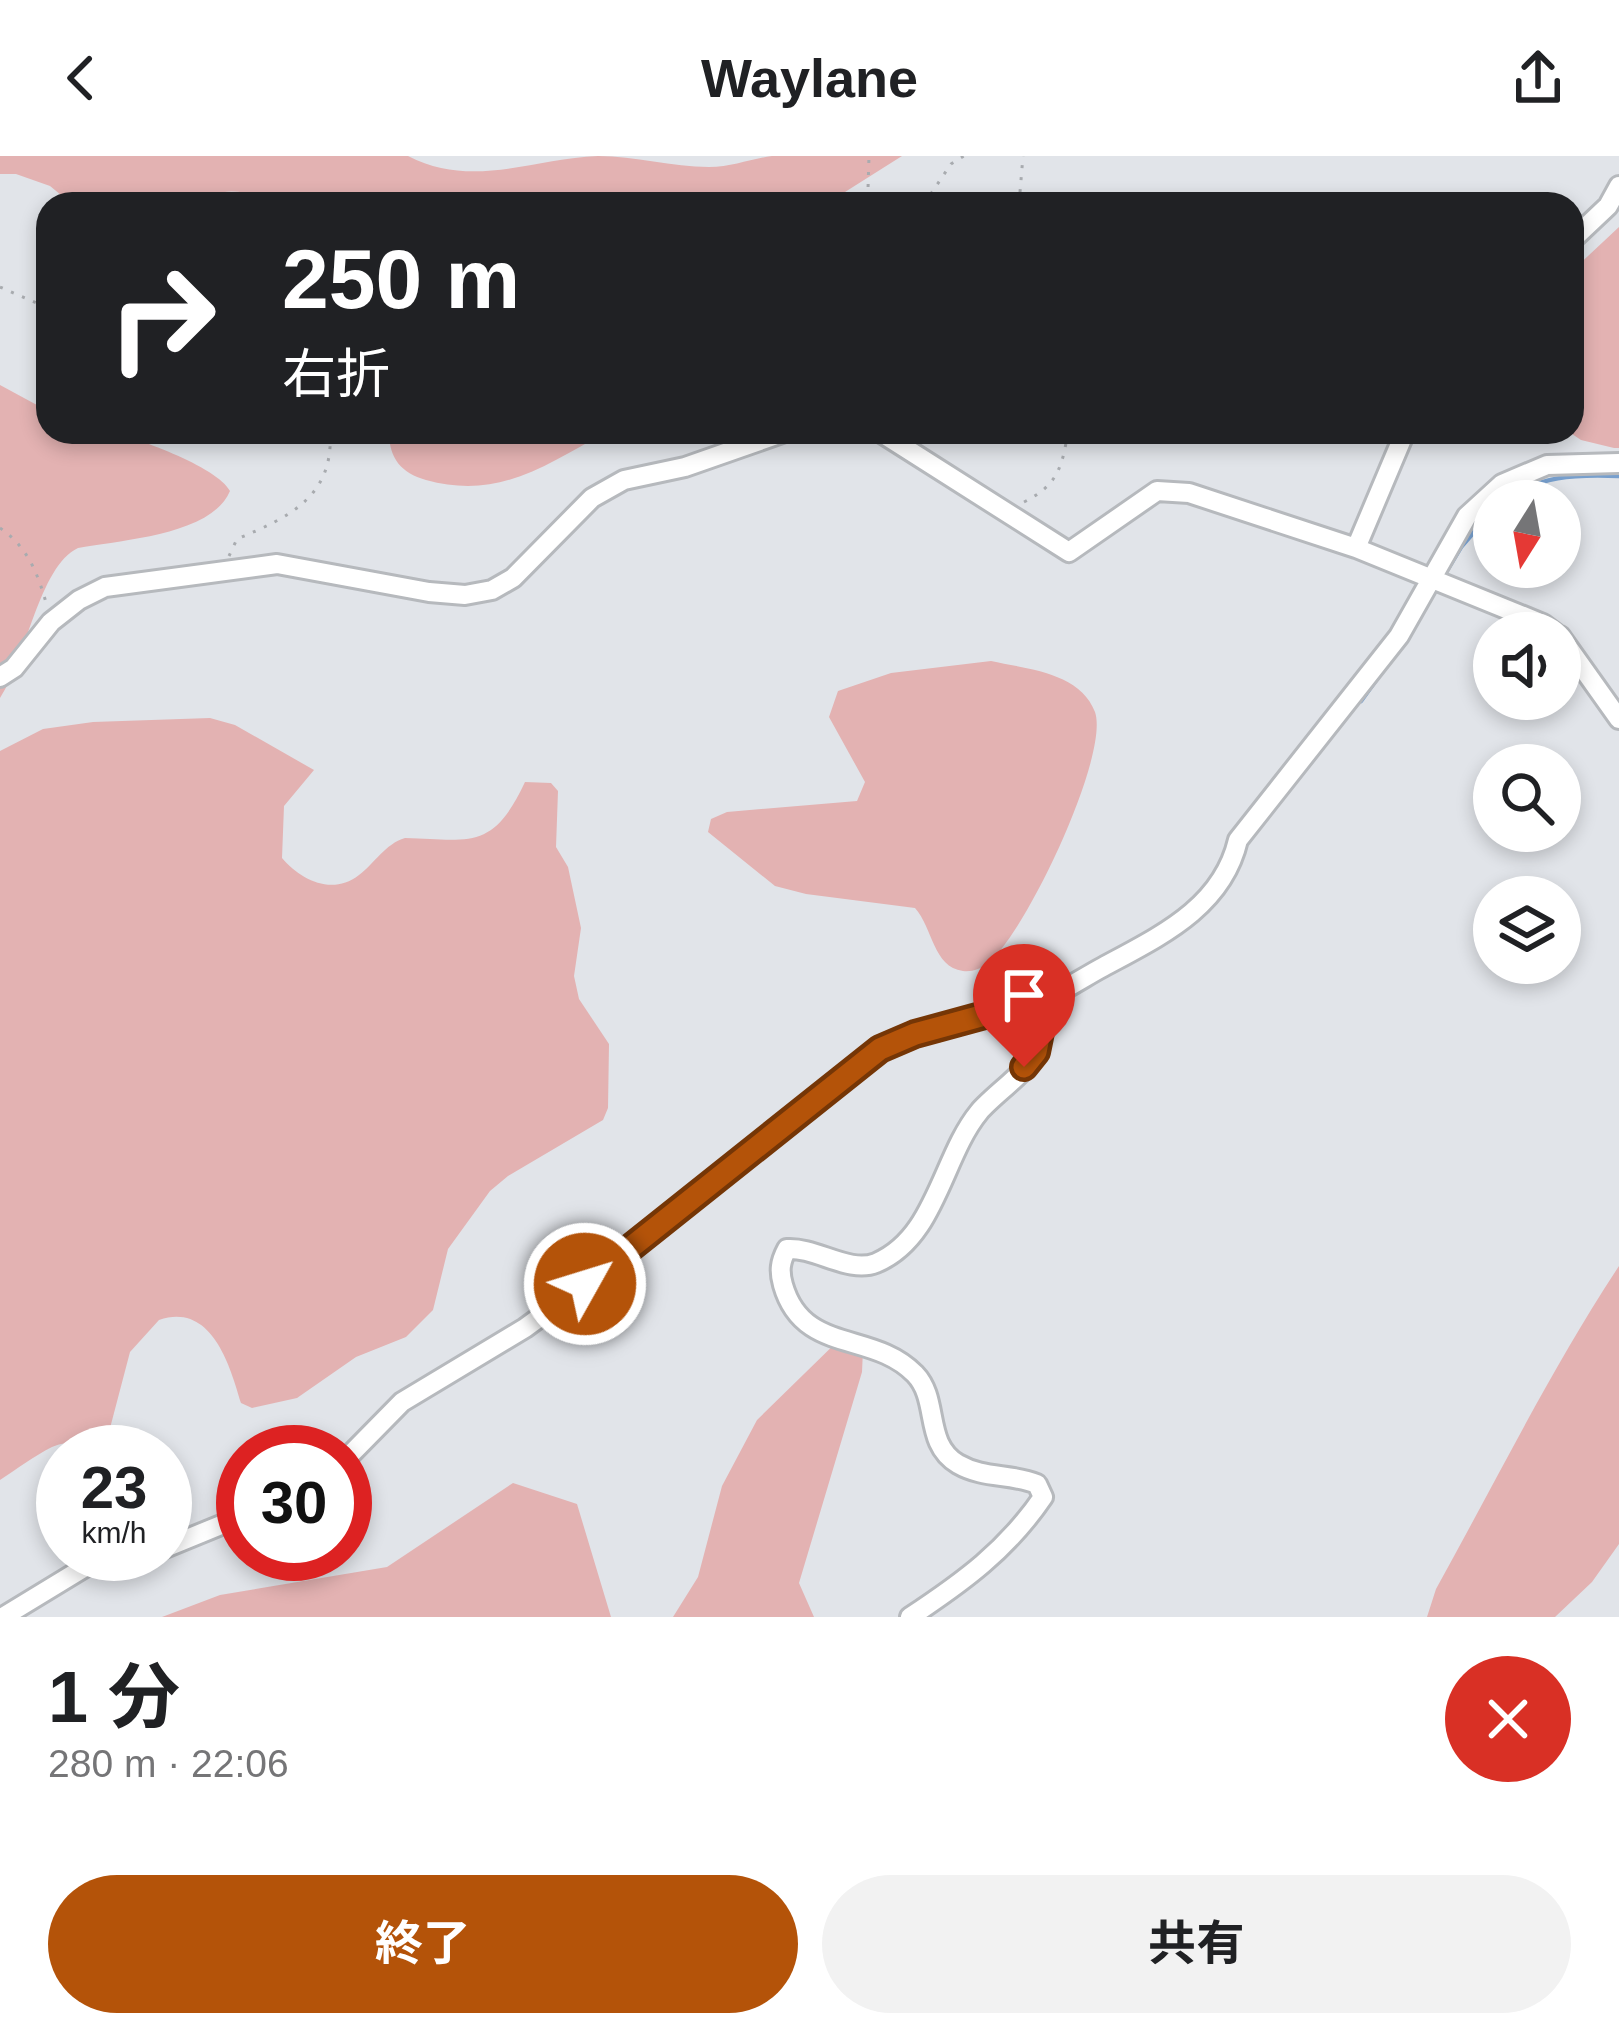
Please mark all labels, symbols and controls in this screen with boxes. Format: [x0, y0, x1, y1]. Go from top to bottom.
icon: back [48, 45, 114, 111]
icon: share [1505, 45, 1571, 111]
text: Waylane [701, 48, 918, 108]
text: 250 m [282, 232, 520, 326]
icon: right [84, 240, 240, 396]
text: 右折 [282, 344, 390, 404]
north arrow [1473, 480, 1581, 588]
map controls [1473, 480, 1581, 984]
button: sound [1473, 612, 1581, 720]
button: search [1473, 744, 1581, 852]
button: layers [1473, 876, 1581, 984]
pin [973, 944, 1075, 1067]
icon: arrive [991, 962, 1057, 1028]
position arrow [522, 1221, 648, 1347]
speed limit sign: 30 [216, 1425, 372, 1581]
text: 23 [81, 1454, 147, 1521]
text: km/h [81, 1516, 147, 1549]
button: close [1445, 1656, 1571, 1782]
text: 1 分 [48, 1657, 180, 1737]
text: 280 m · 22:06 [48, 1742, 289, 1785]
button: 終了 [48, 1875, 798, 2013]
button: 共有 [822, 1875, 1571, 2013]

